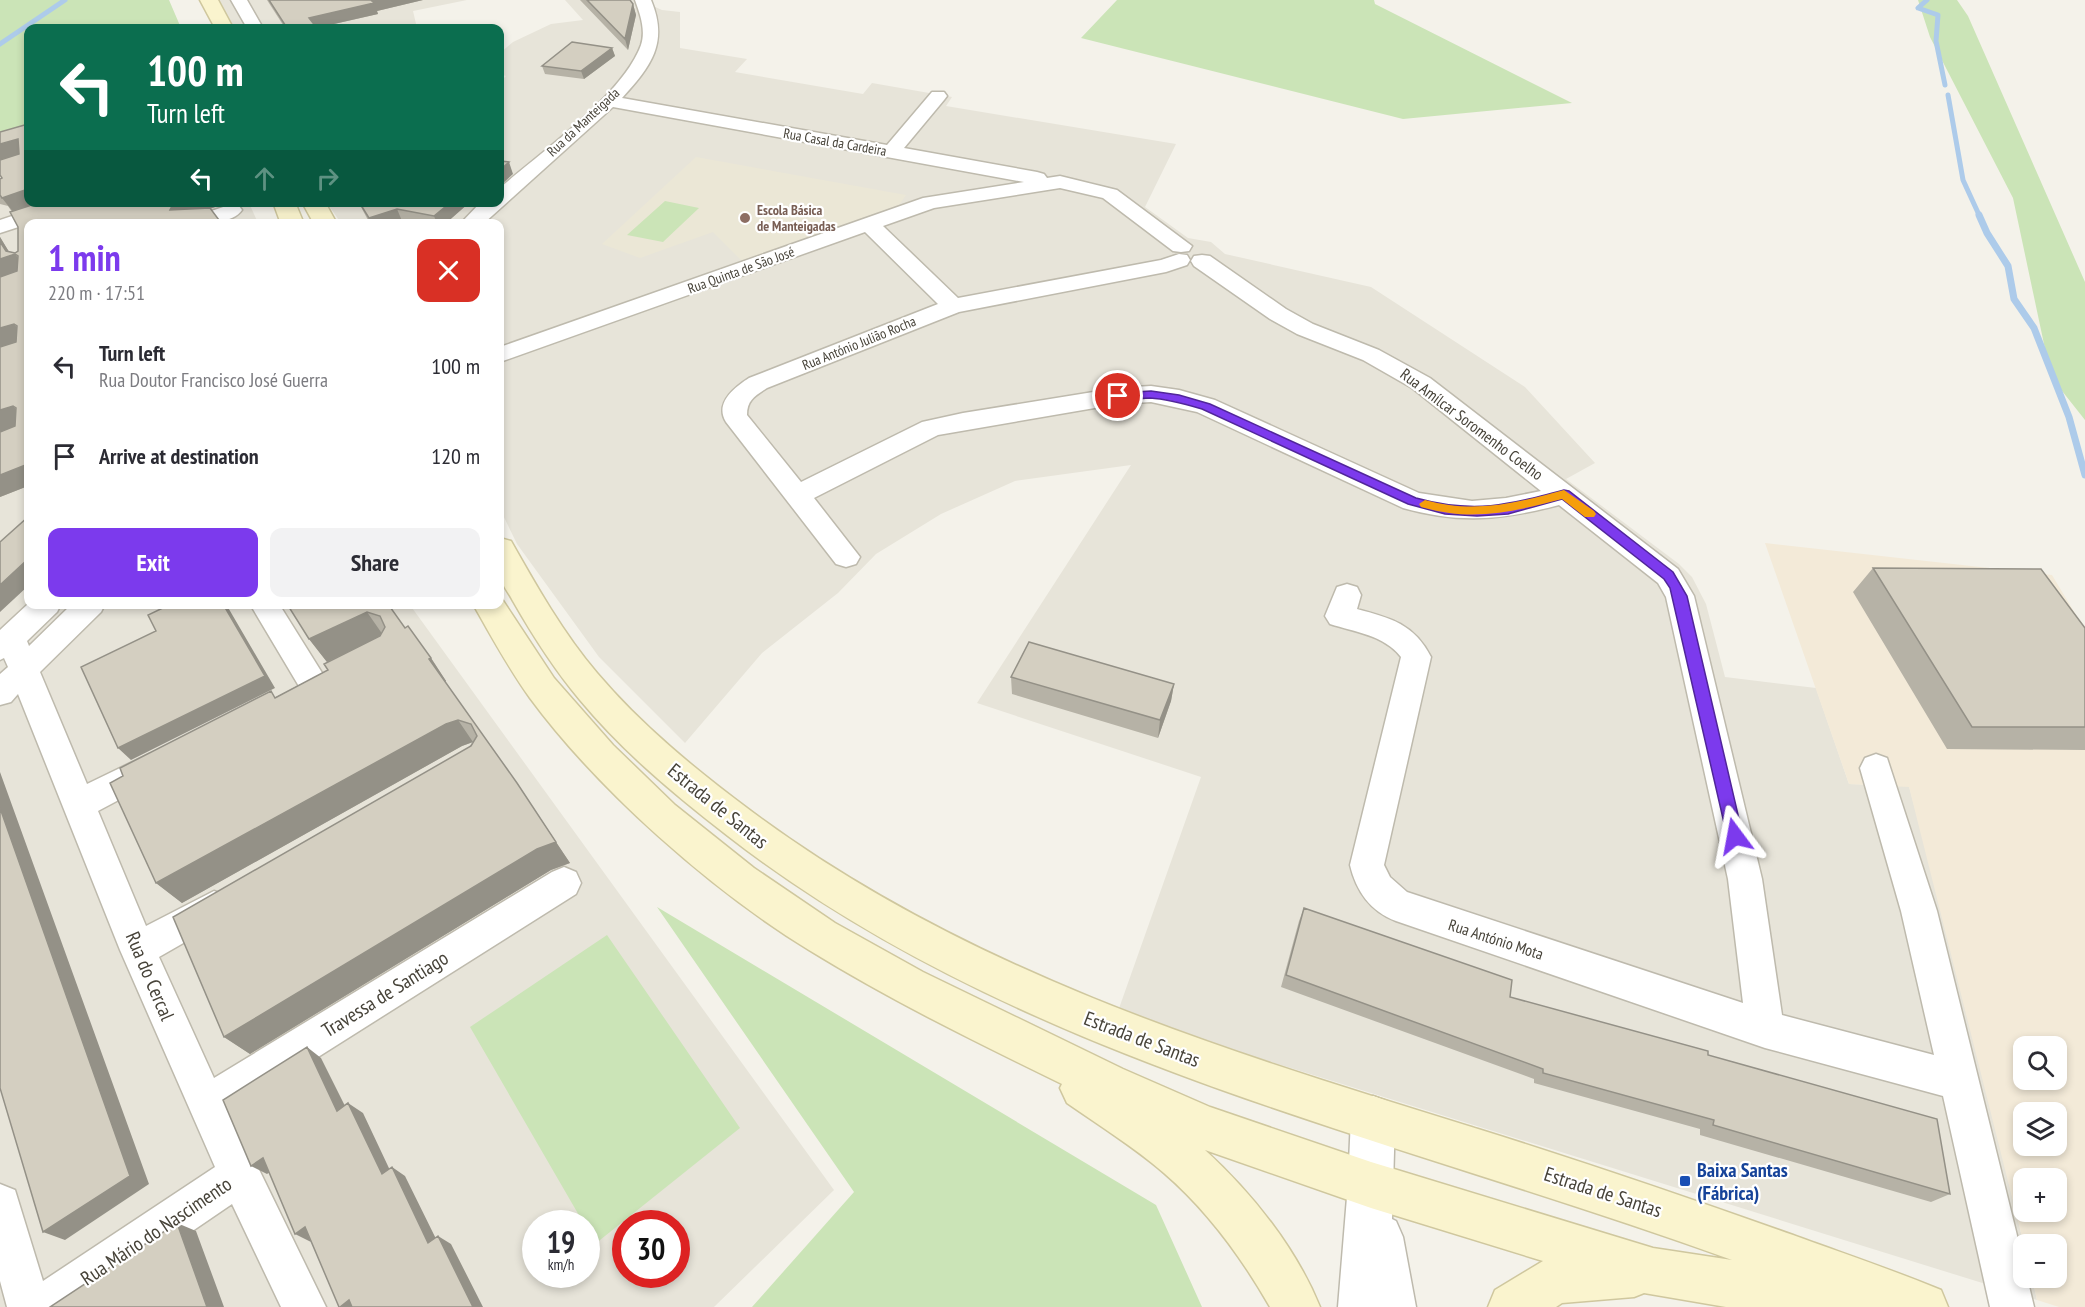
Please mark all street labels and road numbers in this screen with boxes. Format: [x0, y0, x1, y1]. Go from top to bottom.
street label: Rua da Manteigada [543, 84, 623, 160]
street label: Rua Casal da Cardeira [782, 124, 888, 160]
street label: Rua Quinta de São José [685, 242, 797, 298]
street label: Rua António Julião Rocha [799, 312, 919, 374]
street label: Rua Amílcar Soromenho Coelho [1397, 364, 1547, 484]
street label: Estrada de Santas [662, 758, 774, 855]
street label: Rua António Mota [1446, 914, 1546, 964]
street label: Rua do Cercal [120, 928, 180, 1025]
street label: Travessa de Santiago [317, 945, 453, 1043]
street label: Estrada de Santas [1080, 1005, 1204, 1073]
street label: Estrada de Santas [1541, 1161, 1665, 1223]
street label: Rua Mário do Nascimento [76, 1171, 236, 1291]

